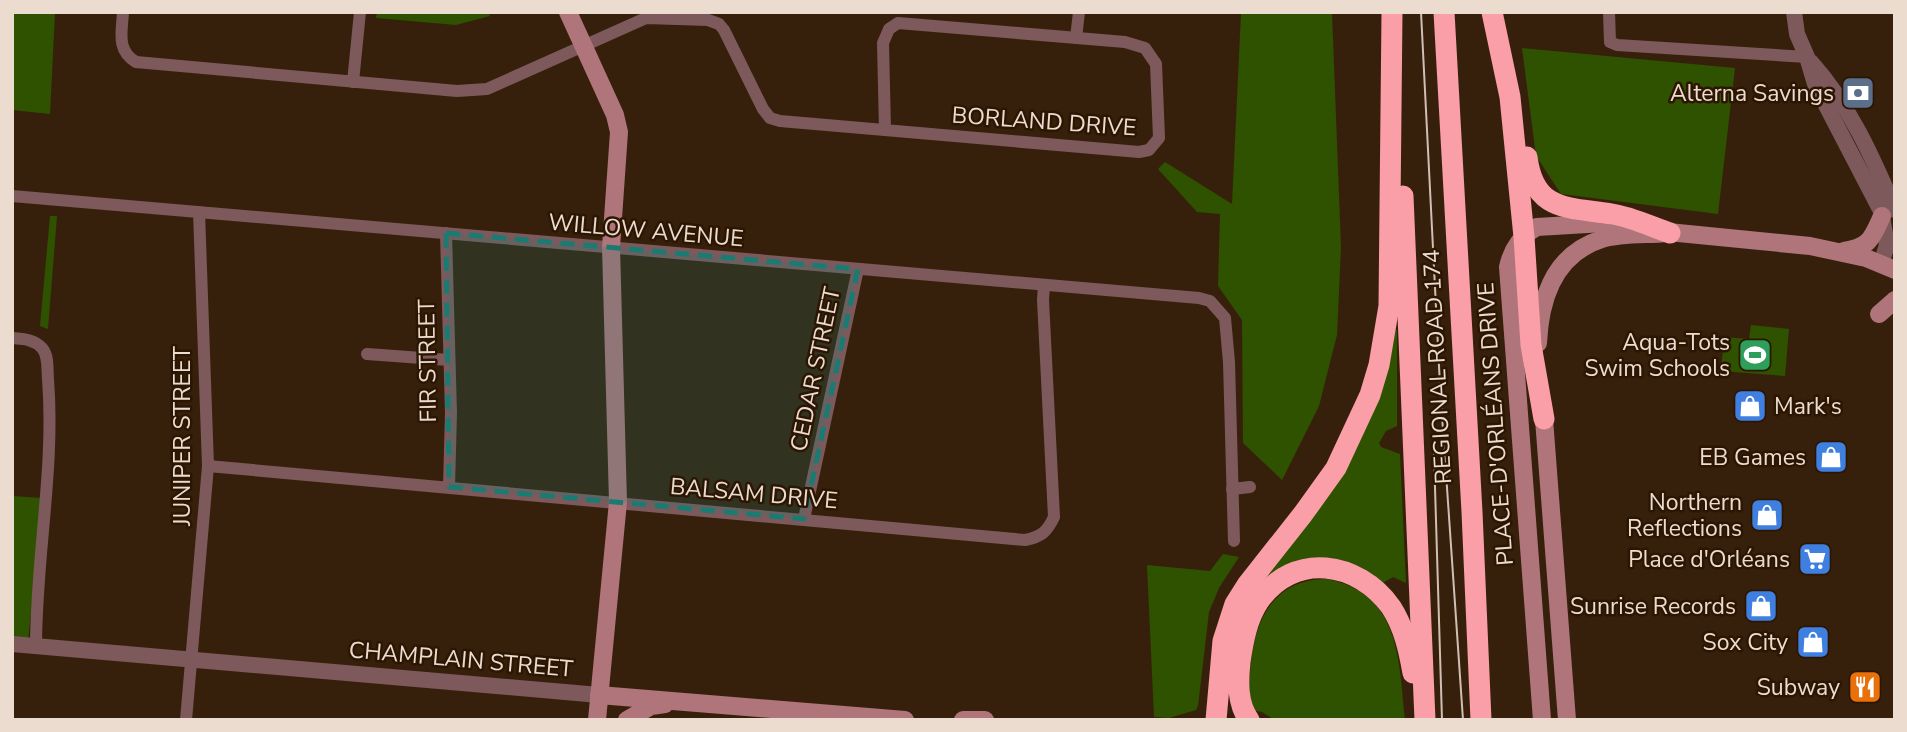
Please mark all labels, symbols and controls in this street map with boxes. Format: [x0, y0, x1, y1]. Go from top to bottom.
bank icon: Alterna Savings [1839, 74, 1877, 112]
place label: Alterna Savings [1670, 78, 1834, 109]
street label: BORLAND DRIVE [951, 100, 1137, 143]
street label: WILLOW AVENUE [547, 207, 745, 254]
street label: REGIONAL ROAD 174 [1416, 249, 1459, 485]
street label: PLACE-D'ORLÉANS DRIVE [1470, 281, 1521, 567]
street label: CEDAR STREET [783, 284, 848, 454]
street label: FIR STREET [411, 299, 444, 423]
place label: Aqua-Tots Swim Schools [1585, 327, 1730, 384]
sports icon: Aqua-Tots Swim Schools [1736, 336, 1774, 374]
street label: JUNIPER STREET [167, 346, 198, 527]
shop icon: Mark's [1731, 387, 1769, 425]
place label: Mark's [1774, 391, 1842, 422]
shop icon: EB Games [1812, 438, 1850, 476]
place label: EB Games [1699, 442, 1806, 473]
street label: BALSAM DRIVE [669, 471, 839, 516]
place label: Northern Reflections [1627, 487, 1742, 544]
shop icon: Northern Reflections [1748, 496, 1786, 534]
supermarket icon: Place d'Orléans [1796, 540, 1834, 578]
place label: Place d'Orléans [1628, 544, 1790, 575]
shop icon: Sunrise Records [1742, 587, 1780, 625]
place label: Sunrise Records [1570, 591, 1736, 622]
shop icon: Sox City [1794, 623, 1832, 661]
place label: Sox City [1703, 627, 1788, 658]
street label: CHAMPLAIN STREET [348, 634, 575, 685]
restaurant icon: Subway [1846, 668, 1884, 706]
place label: Subway [1757, 672, 1840, 703]

